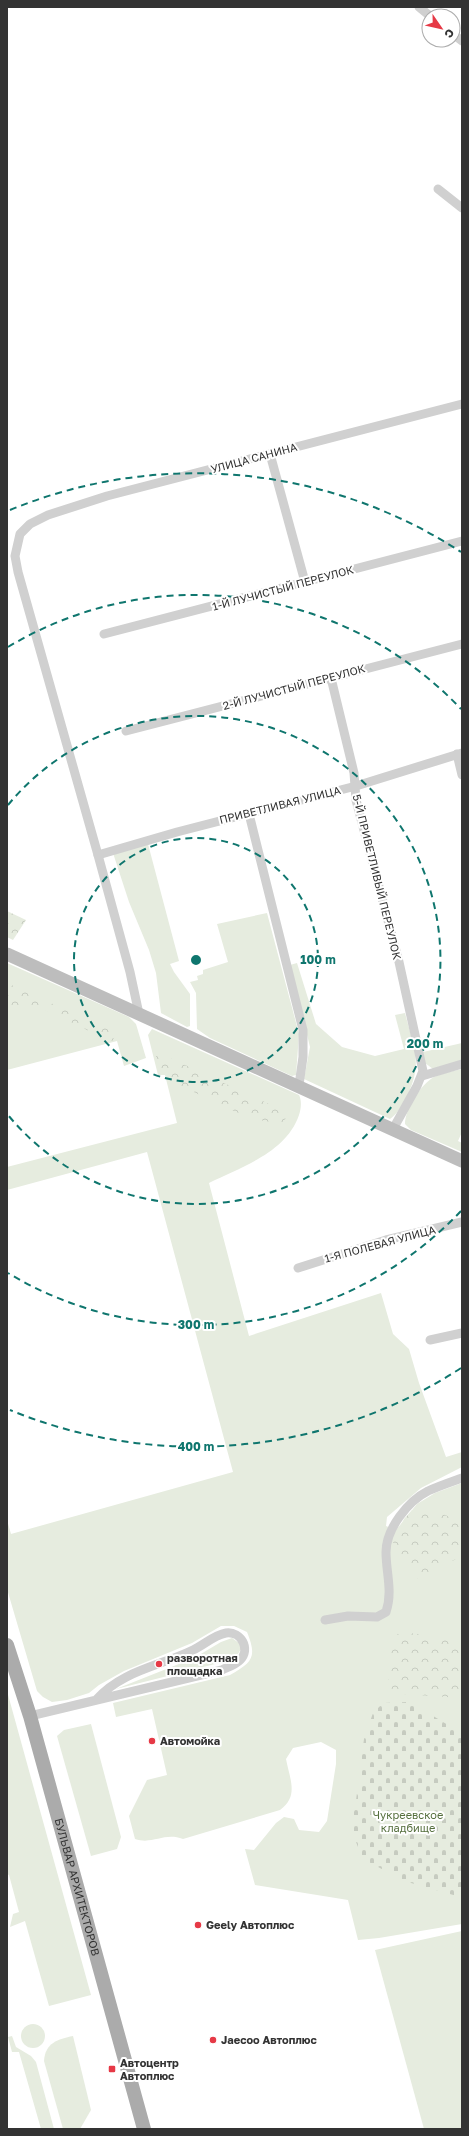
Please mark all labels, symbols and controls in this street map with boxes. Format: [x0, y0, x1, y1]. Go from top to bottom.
north arrow [421, 8, 461, 48]
text: С [442, 27, 457, 41]
street label: УЛИЦА САНИНА [209, 440, 299, 475]
street label: 1-Й ЛУЧИСТЫЙ ПЕРЕУЛОК [211, 562, 355, 613]
street label: 2-Й ЛУЧИСТЫЙ ПЕРЕУЛОК [221, 661, 367, 712]
street label: ПРИВЕТЛИВАЯ УЛИЦА [218, 783, 342, 826]
street label: 5-Й ПРИВЕТЛИВЫЙ ПЕРЕУЛОК [351, 793, 404, 961]
text: 100 m [300, 952, 336, 967]
centre of rings [189, 953, 203, 967]
text: 200 m [407, 1036, 443, 1051]
street label: 1-Я ПОЛЕВАЯ УЛИЦА [323, 1222, 438, 1265]
text: 300 m [178, 1317, 214, 1332]
text: 400 m [178, 1439, 214, 1454]
place label: разворотная площадка [167, 1651, 238, 1677]
marker: разворотная площадка [154, 1659, 164, 1669]
place label: Автомойка [160, 1734, 220, 1747]
marker: Автомойка [147, 1736, 157, 1746]
park label: Чукреевское кладбище [373, 1808, 443, 1834]
street label: БУЛЬВАР АРХИТЕКТОРОВ [52, 1817, 103, 1957]
place label: Geely Автоплюс [206, 1918, 295, 1931]
marker: Geely Автоплюс [193, 1920, 203, 1930]
place label: Jaecoo Автоплюс [221, 2033, 317, 2046]
marker: Jaecoo Автоплюс [208, 2035, 218, 2045]
place label: Автоцентр Автоплюс [120, 2056, 179, 2082]
marker: Автоцентр Автоплюс [107, 2064, 117, 2074]

